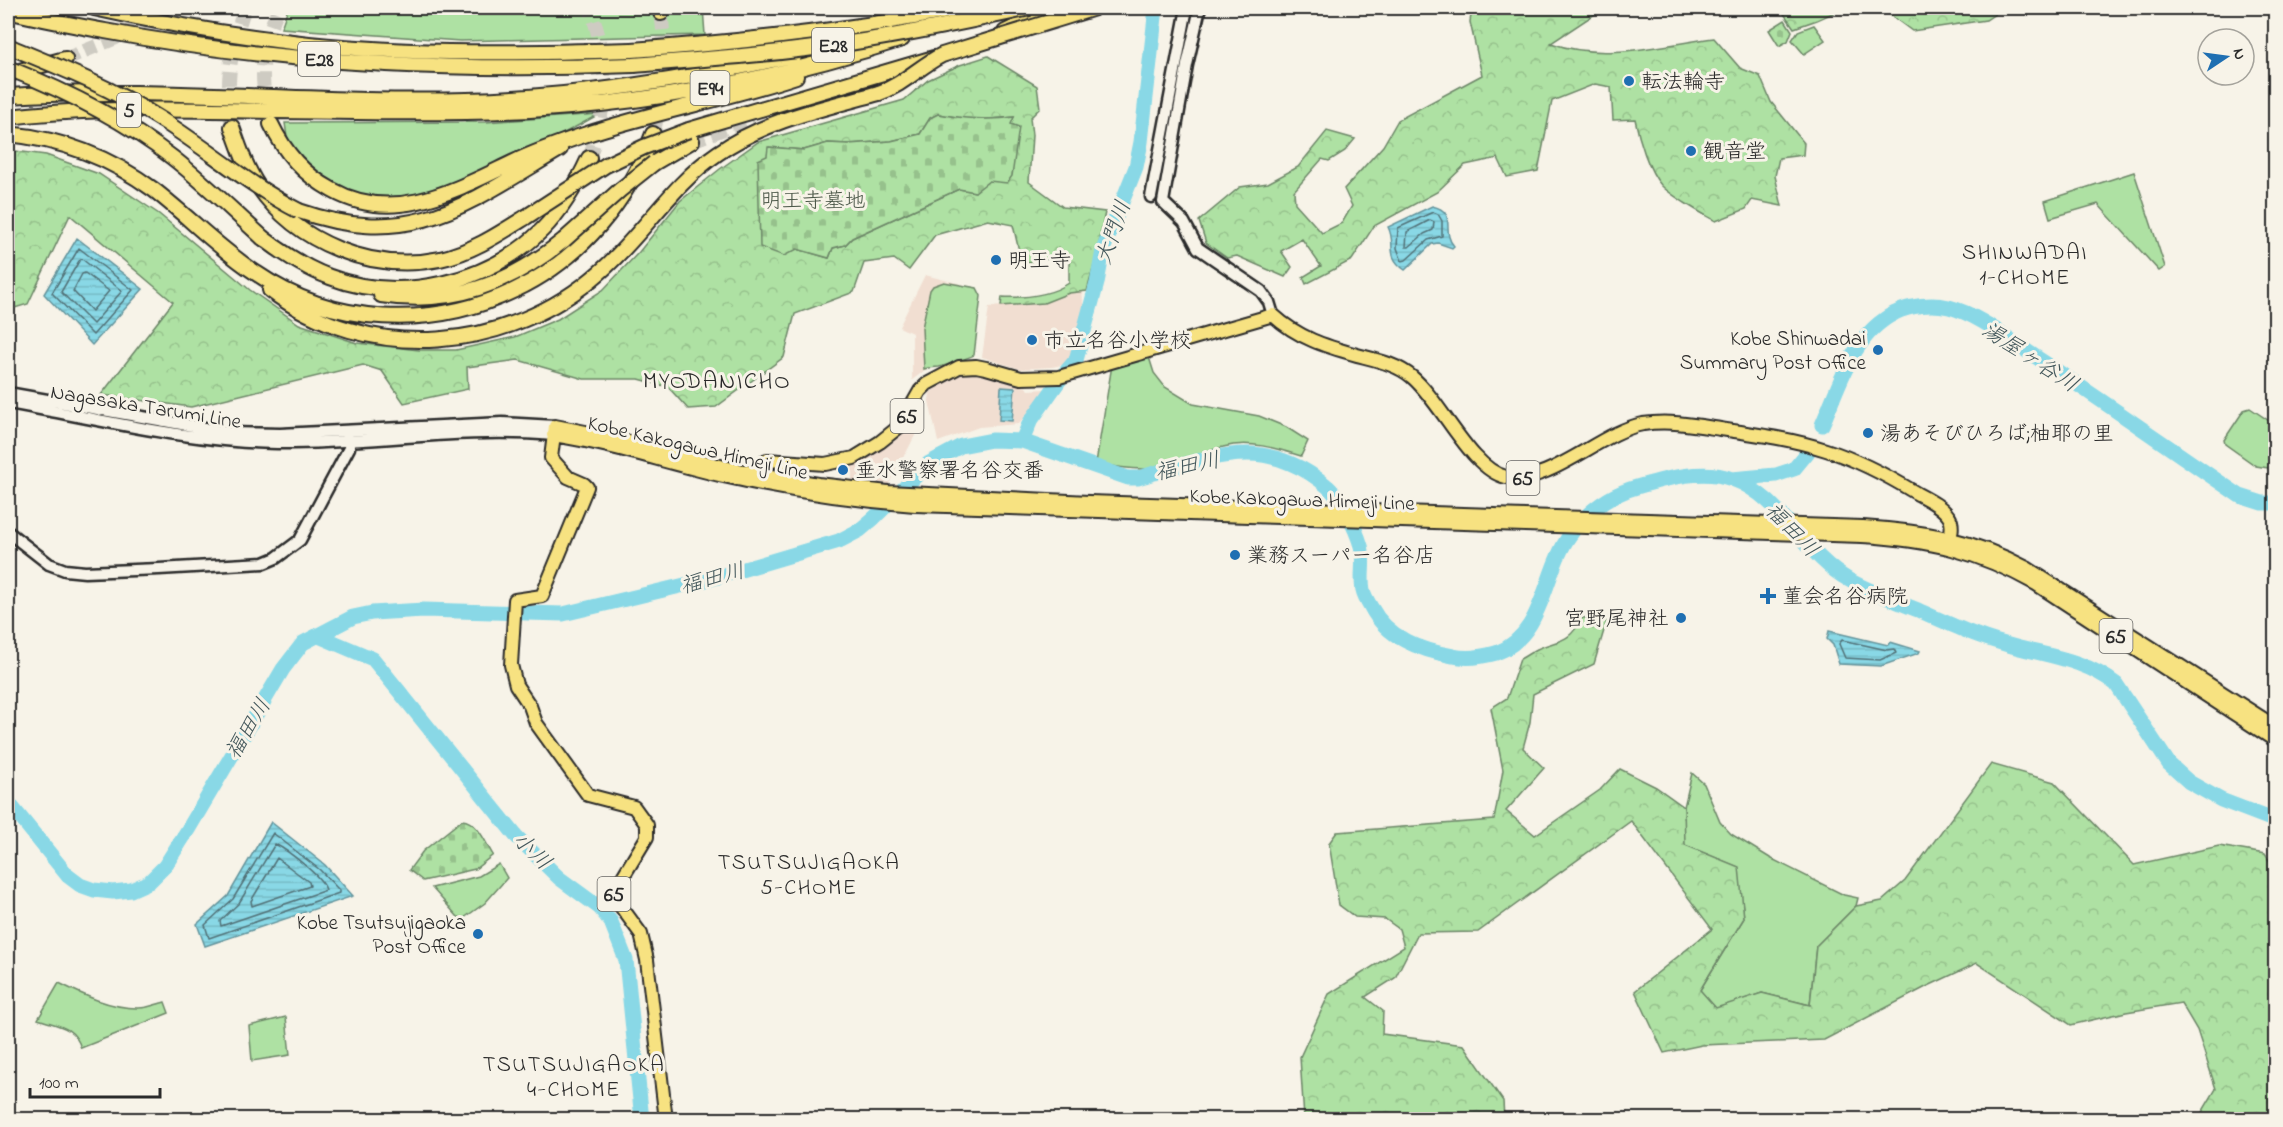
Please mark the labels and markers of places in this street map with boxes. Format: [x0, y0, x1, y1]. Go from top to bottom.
place label: 転法輪寺 [1641, 68, 1725, 98]
marker: 転法輪寺 [1622, 74, 1636, 88]
place label: 観音堂 [1703, 138, 1766, 168]
marker: 観音堂 [1684, 144, 1698, 158]
place label: 明王寺 [1008, 247, 1071, 277]
marker: 明王寺 [989, 253, 1003, 267]
place label: Kobe Shinwadai Summary Post Office [1680, 325, 1867, 381]
place label: 市立名谷小学校 [1044, 327, 1191, 357]
marker: 市立名谷小学校 [1025, 333, 1039, 347]
marker: Kobe Shinwadai Summary Post Office [1871, 343, 1885, 357]
place label: 湯あそびひろば;柚耶の里 [1880, 420, 2114, 450]
marker: 湯あそびひろば;柚耶の里 [1861, 426, 1875, 440]
place label: 垂水警察署名谷交番 [855, 457, 1044, 487]
marker: 垂水警察署名谷交番 [836, 463, 850, 477]
place label: 業務スーパー名谷店 [1247, 542, 1435, 572]
marker: 業務スーパー名谷店 [1228, 548, 1242, 562]
place label: 菫会名谷病院 [1782, 583, 1908, 613]
marker: 菫会名谷病院 [1759, 587, 1777, 605]
place label: 宮野尾神社 [1564, 605, 1669, 635]
marker: 宮野尾神社 [1674, 611, 1688, 625]
place label: Kobe Tsutsujigaoka Post Office [297, 909, 467, 963]
marker: Kobe Tsutsujigaoka Post Office [471, 927, 485, 941]

